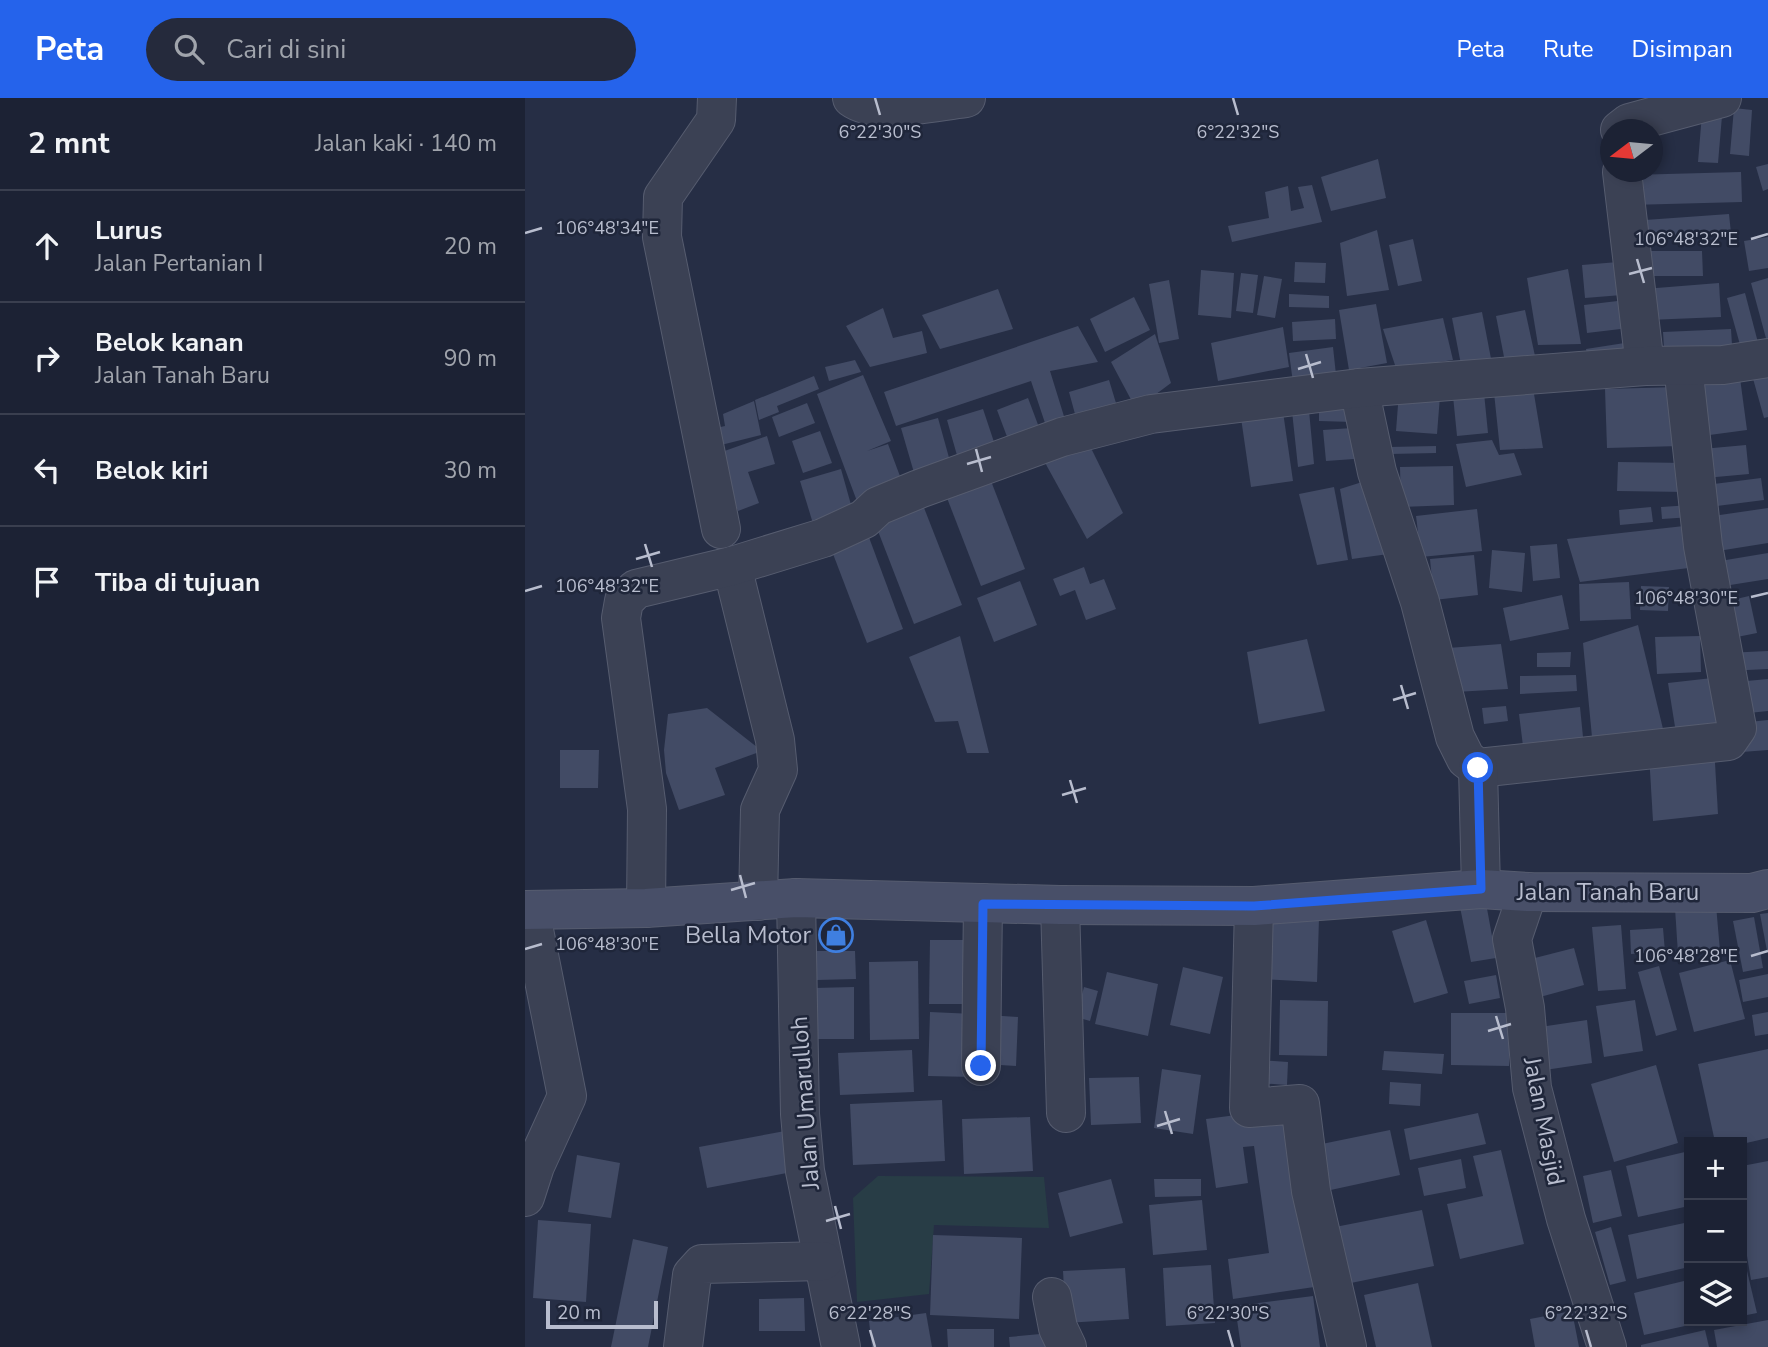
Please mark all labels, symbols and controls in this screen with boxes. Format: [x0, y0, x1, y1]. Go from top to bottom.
search box [146, 18, 636, 81]
text: Peta [35, 27, 104, 72]
icon: search [170, 30, 208, 68]
text: Cari di sini [226, 32, 346, 67]
text: Peta [1456, 33, 1505, 65]
text: Rute [1543, 33, 1594, 65]
text: Disimpan [1632, 33, 1733, 65]
north arrow [1600, 119, 1663, 182]
text: 6°22'30"S [839, 120, 921, 144]
text: 6°22'32"S [1197, 120, 1279, 144]
text: 2 mnt [28, 123, 109, 164]
text: Jalan kaki · 140 m [315, 128, 497, 159]
text: Lurus [95, 213, 162, 248]
text: 106°48'34"E [555, 216, 659, 240]
icon: ahead [28, 227, 66, 265]
text: 106°48'32"E [1634, 227, 1738, 251]
text: 20 m [444, 231, 497, 262]
text: Jalan Pertanian I [95, 248, 263, 279]
text: Belok kanan [95, 325, 244, 360]
icon: right [28, 339, 66, 377]
text: 90 m [444, 343, 497, 374]
text: Jalan Tanah Baru [95, 360, 270, 391]
icon: left [28, 451, 66, 489]
text: Belok kiri [95, 453, 208, 488]
text: 30 m [444, 455, 497, 486]
icon: arrive [28, 563, 66, 601]
text: Tiba di tujuan [95, 565, 260, 600]
text: 106°48'32"E [555, 574, 659, 598]
text: 106°48'30"E [1634, 586, 1738, 610]
route start [1462, 752, 1493, 783]
street label: Jalan Tanah Baru [1516, 876, 1699, 908]
shop icon: Bella Motor [817, 916, 855, 954]
place label: Bella Motor [685, 919, 811, 951]
text: 106°48'30"E [555, 932, 659, 956]
text: 106°48'28"E [1634, 944, 1738, 968]
street label: Jalan Umarulloh [783, 1015, 827, 1192]
route end [965, 1050, 996, 1081]
street label: Jalan Masjid [1516, 1053, 1572, 1188]
map controls [1684, 1137, 1747, 1326]
button: + [1684, 1137, 1747, 1200]
button: − [1684, 1200, 1747, 1263]
button: layers [1684, 1263, 1747, 1326]
scale bar [546, 1298, 658, 1330]
text: 20 m [557, 1300, 601, 1326]
text: 6°22'28"S [829, 1301, 911, 1325]
text: 6°22'30"S [1187, 1301, 1269, 1325]
text: 6°22'32"S [1545, 1301, 1627, 1325]

